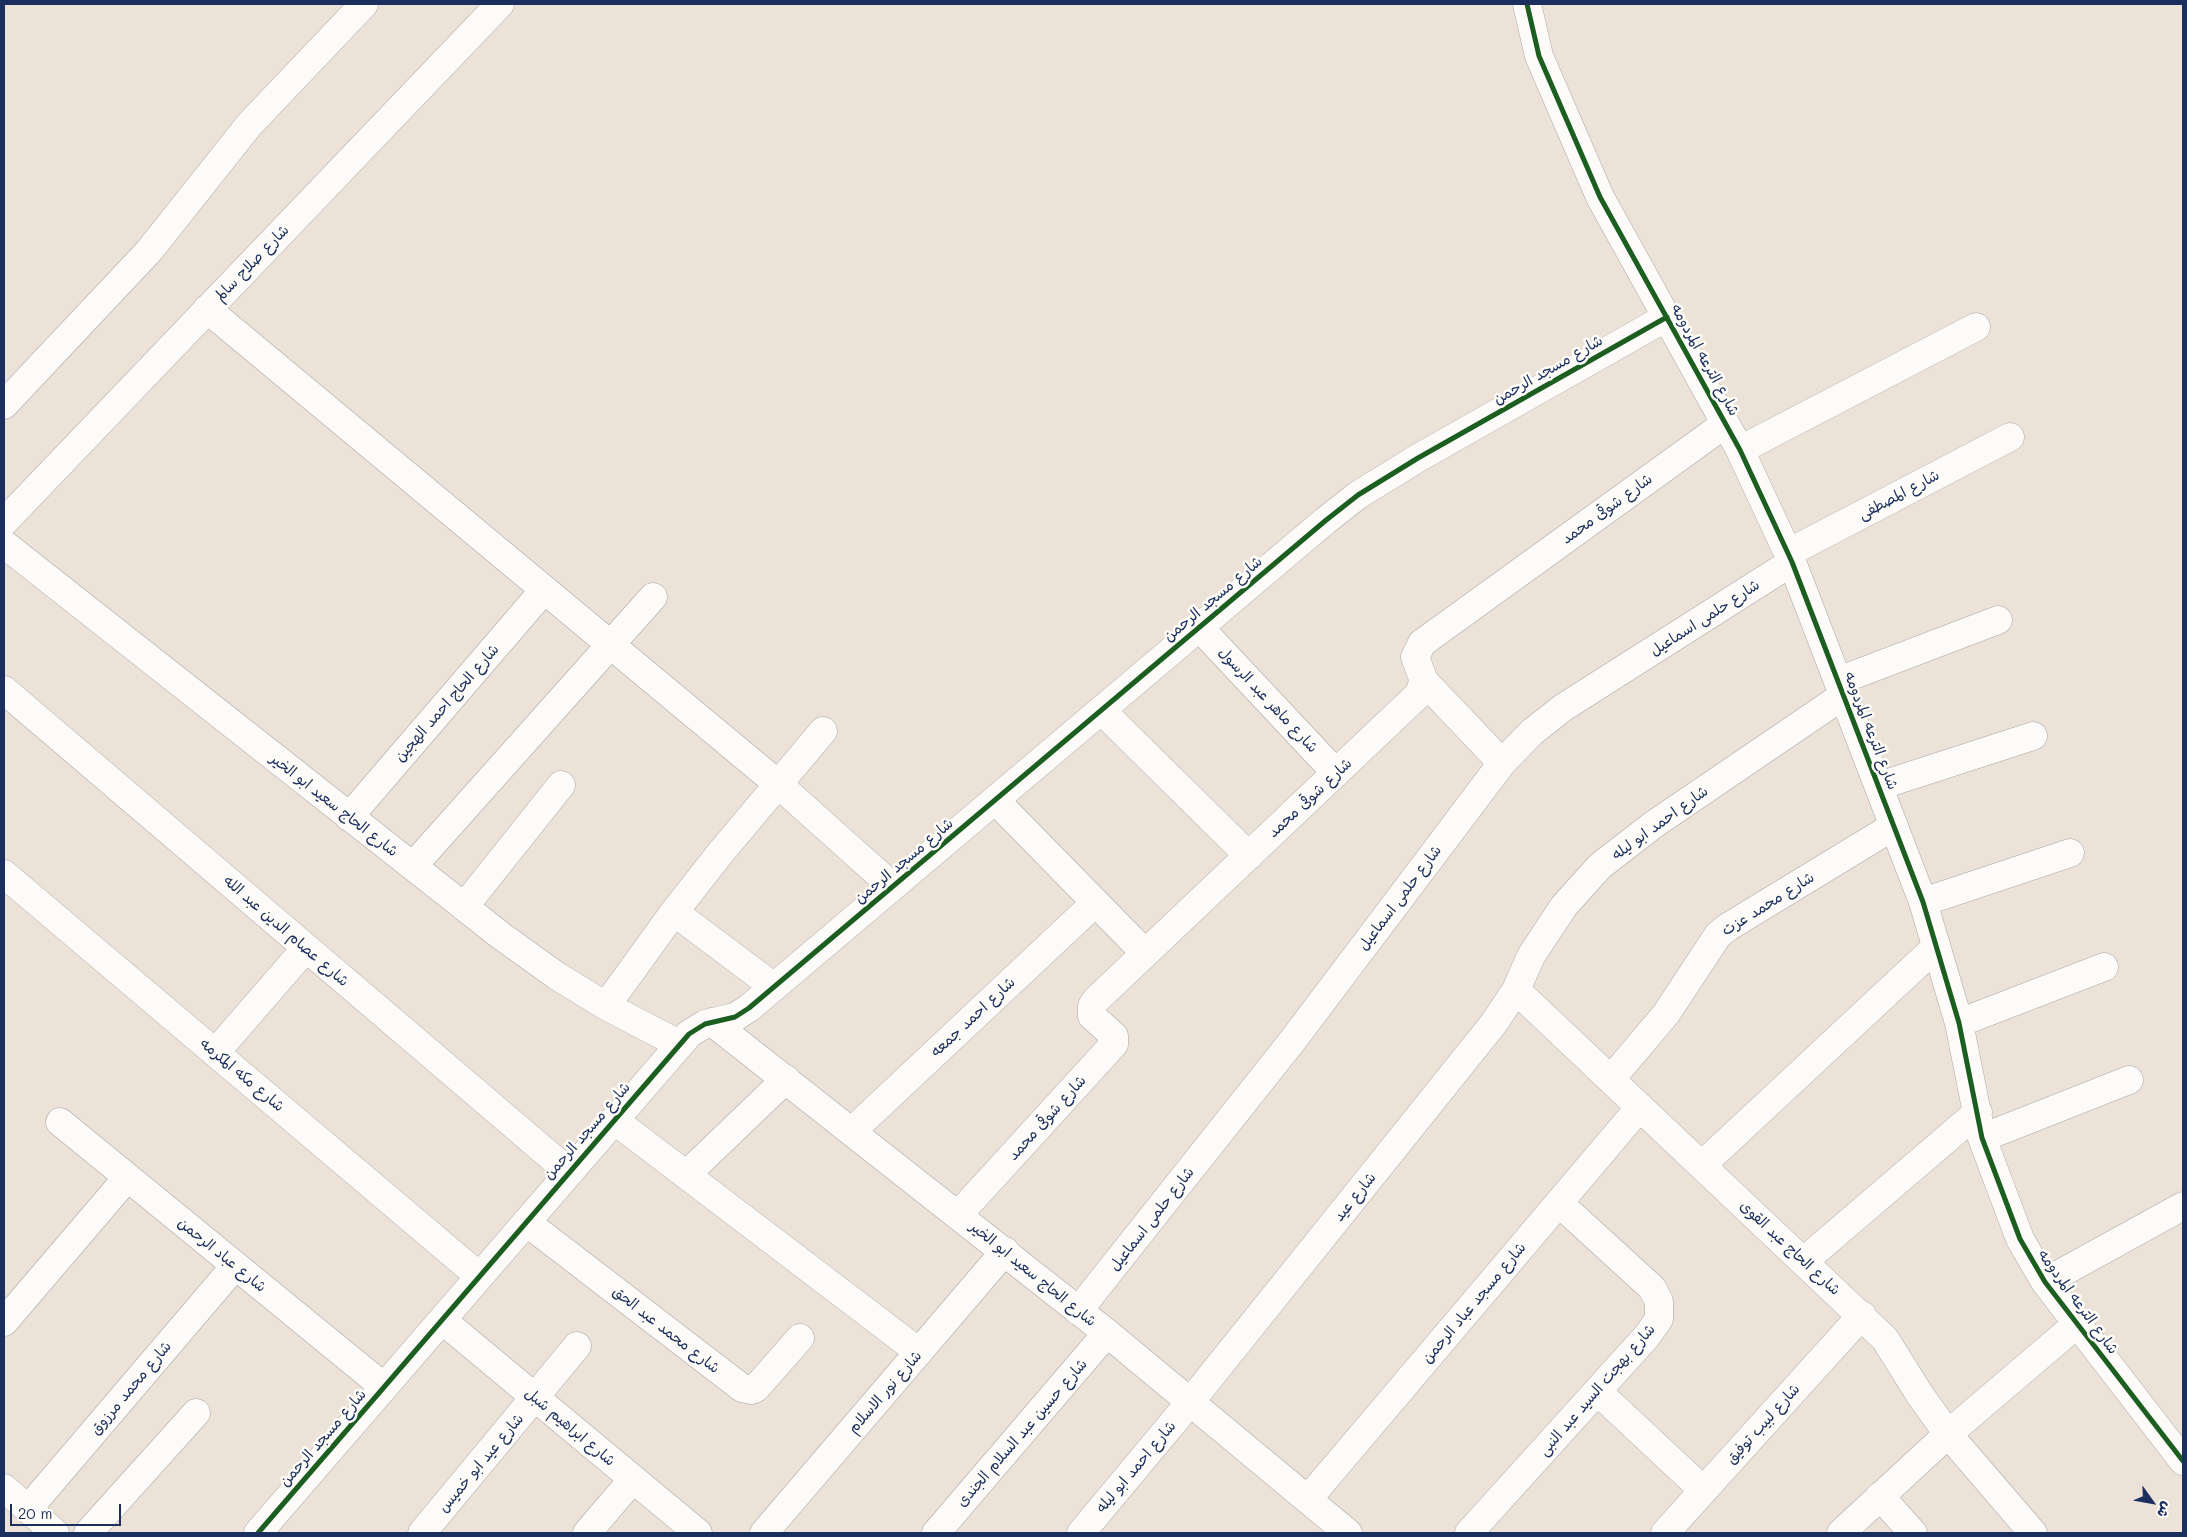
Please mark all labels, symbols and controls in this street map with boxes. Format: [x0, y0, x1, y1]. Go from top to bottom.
street label: شارع صلاح سالم [211, 221, 293, 305]
street label: شارع الترعه المردومه [1667, 301, 1743, 419]
street label: شارع مسجد الرحمن [1490, 331, 1606, 409]
street label: شارع المصطفى [1855, 466, 1943, 524]
street label: شارع شوقى محمد [1558, 470, 1656, 548]
street label: شارع مسجد الرحمن [1160, 552, 1266, 646]
street label: شارع حلمى اسماعيل [1647, 576, 1763, 660]
street label: شارع الحاج احمد الهجين [391, 640, 503, 766]
street label: شارع ماهر عبد الرسول [1214, 644, 1322, 756]
street label: شارع الترعه المردومه [1840, 669, 1902, 793]
street label: شارع الحاج سعيد ابو الخير [266, 749, 402, 861]
street label: شارع شوقى محمد [1264, 754, 1356, 842]
street label: شارع احمد ابو ليله [1608, 782, 1712, 864]
street label: شارع مسجد الرحمن [851, 814, 957, 908]
street label: شارع حلمى اسماعيل [1355, 842, 1445, 954]
street label: شارع محمد عزت [1718, 868, 1818, 940]
street label: شارع عصام الدين عبد الله [220, 872, 352, 990]
street label: شارع احمد جمعه [927, 973, 1019, 1061]
street label: شارع مكه المكرمه [196, 1035, 288, 1115]
street label: شارع شوقى محمد [1004, 1072, 1090, 1164]
street label: شارع مسجد الرحمن [540, 1079, 634, 1183]
street label: شارع حلمى اسماعيل [1106, 1163, 1198, 1275]
street label: شارع عيد [1330, 1169, 1380, 1225]
street label: شارع الحاج عبد القوى [1736, 1197, 1844, 1299]
street label: شارع عباد الرحمن [174, 1214, 270, 1296]
street label: شارع الحاج سعيد ابو الخير [966, 1217, 1100, 1331]
street label: شارع مسجد عباد الرحمن [1418, 1239, 1530, 1367]
street label: شارع الترعه المردومه [2034, 1246, 2122, 1358]
street label: شارع محمد عبد الحق [609, 1283, 723, 1377]
street label: شارع بهجت السيد عبد النبى [1535, 1320, 1659, 1460]
street label: شارع محمد مرزوق [87, 1338, 175, 1438]
street label: شارع نور الاسلام [844, 1347, 926, 1437]
street label: شارع حسين عبد السلام الجندى [953, 1355, 1091, 1511]
street label: شارع لبيب توفيق [1722, 1380, 1804, 1468]
street label: شارع ابراهيم شبل [521, 1384, 619, 1470]
street label: شارع مسجد الرحمن [276, 1386, 370, 1490]
street label: شارع عيد ابو خميس [434, 1410, 528, 1516]
street label: شارع احمد ابو ليله [1092, 1417, 1180, 1517]
north arrow [2127, 1477, 2177, 1527]
scale bar [12, 1494, 124, 1526]
text: ش [2153, 1499, 2177, 1522]
text: 20 m [18, 1503, 52, 1523]

